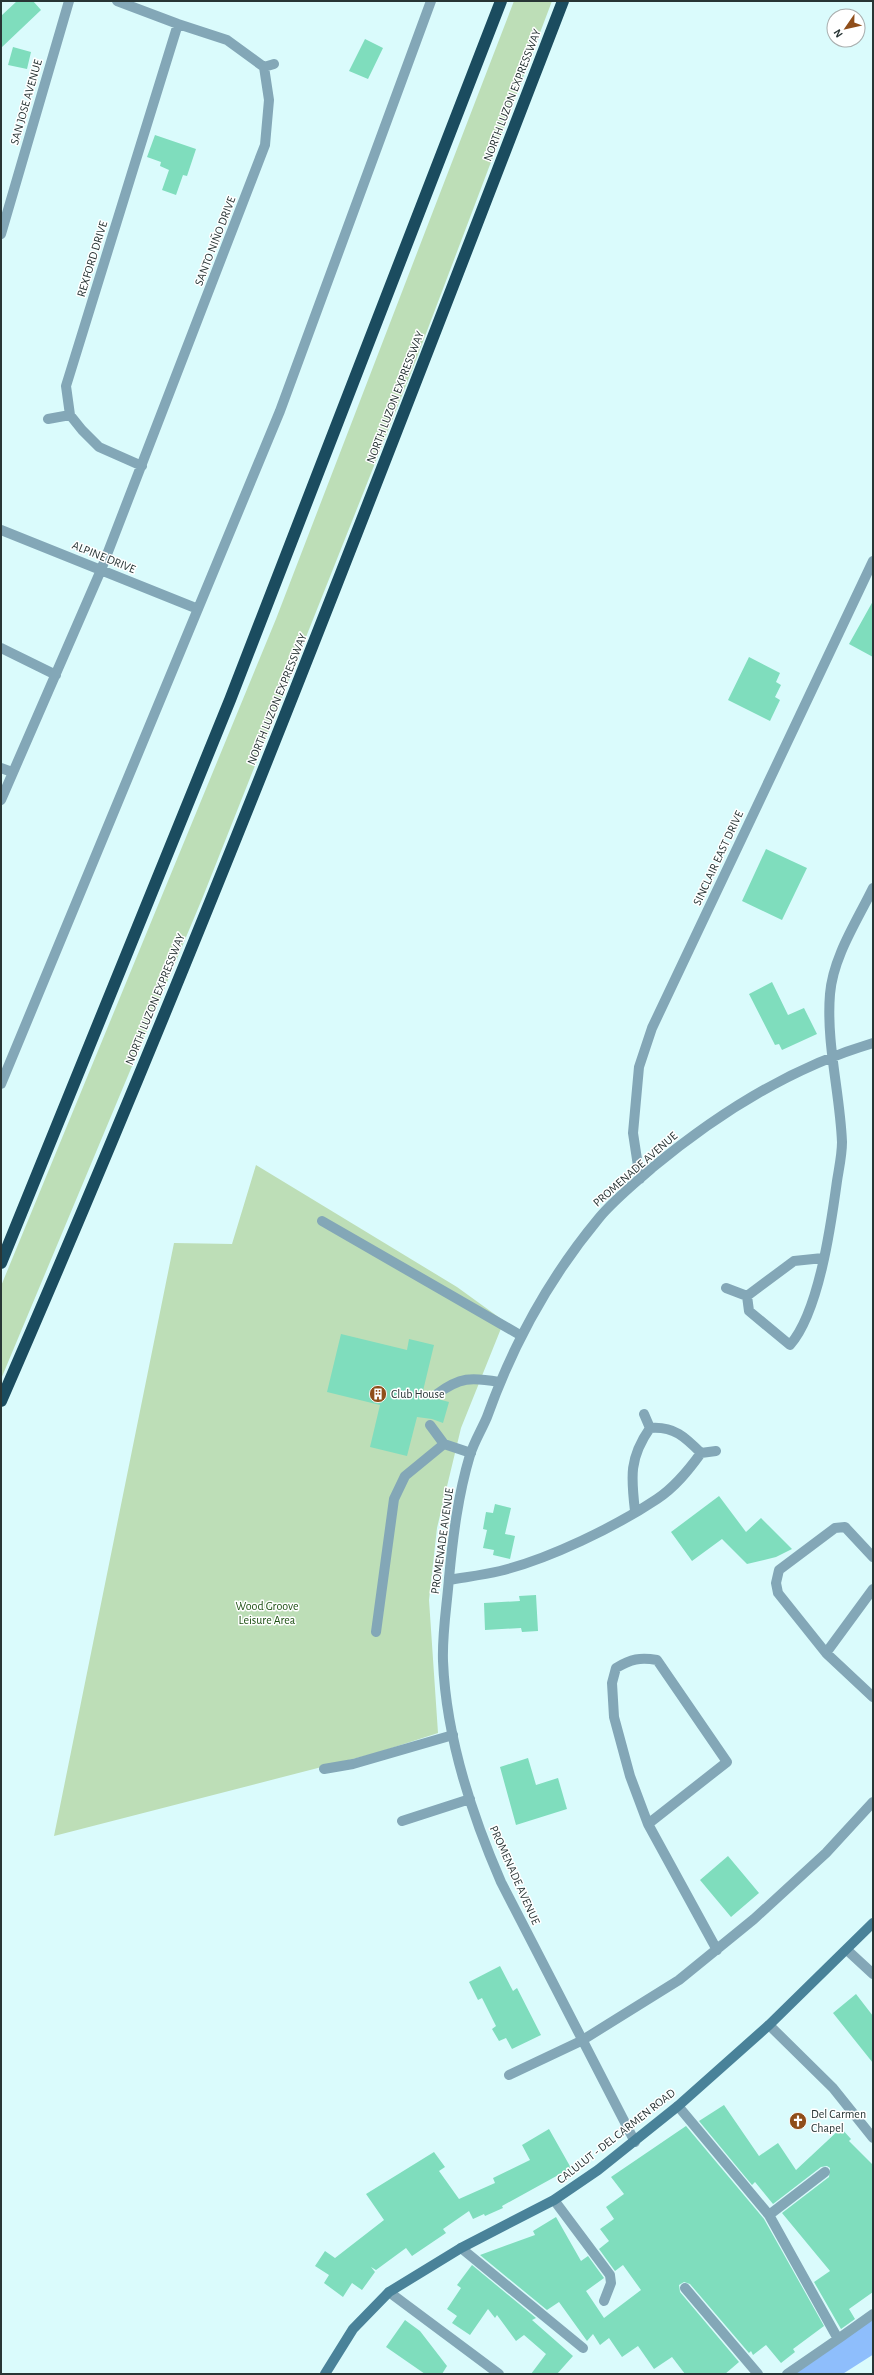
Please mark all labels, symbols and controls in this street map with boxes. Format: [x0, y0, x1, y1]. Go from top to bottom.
north arrow [826, 8, 866, 48]
street label: NORTH LUZON EXPRESSWAY [481, 27, 543, 163]
text: N [831, 27, 845, 40]
street label: SAN JOSE AVENUE [8, 58, 44, 146]
street label: SANTO NIÑO DRIVE [191, 194, 238, 287]
street label: REXFORD DRIVE [75, 219, 109, 298]
street label: NORTH LUZON EXPRESSWAY [364, 329, 426, 465]
street label: ALPINE DRIVE [71, 539, 138, 575]
street label: NORTH LUZON EXPRESSWAY [245, 631, 309, 766]
street label: SINCLAIR EAST DRIVE [691, 809, 745, 907]
street label: NORTH LUZON EXPRESSWAY [123, 931, 187, 1066]
street label: PROMENADE AVENUE [591, 1129, 679, 1209]
building icon: Club House [368, 1384, 388, 1404]
place label: Club House [391, 1388, 444, 1400]
street label: PROMENADE AVENUE [429, 1487, 455, 1595]
park label: Wood Groove Leisure Area [235, 1600, 299, 1626]
street label: PROMENADE AVENUE [488, 1824, 542, 1927]
street label: CALULUT - DEL CARMEN ROAD [555, 2086, 677, 2186]
place label: Del Carmen Chapel [811, 2108, 866, 2134]
church icon: Del Carmen Chapel [788, 2111, 808, 2131]

